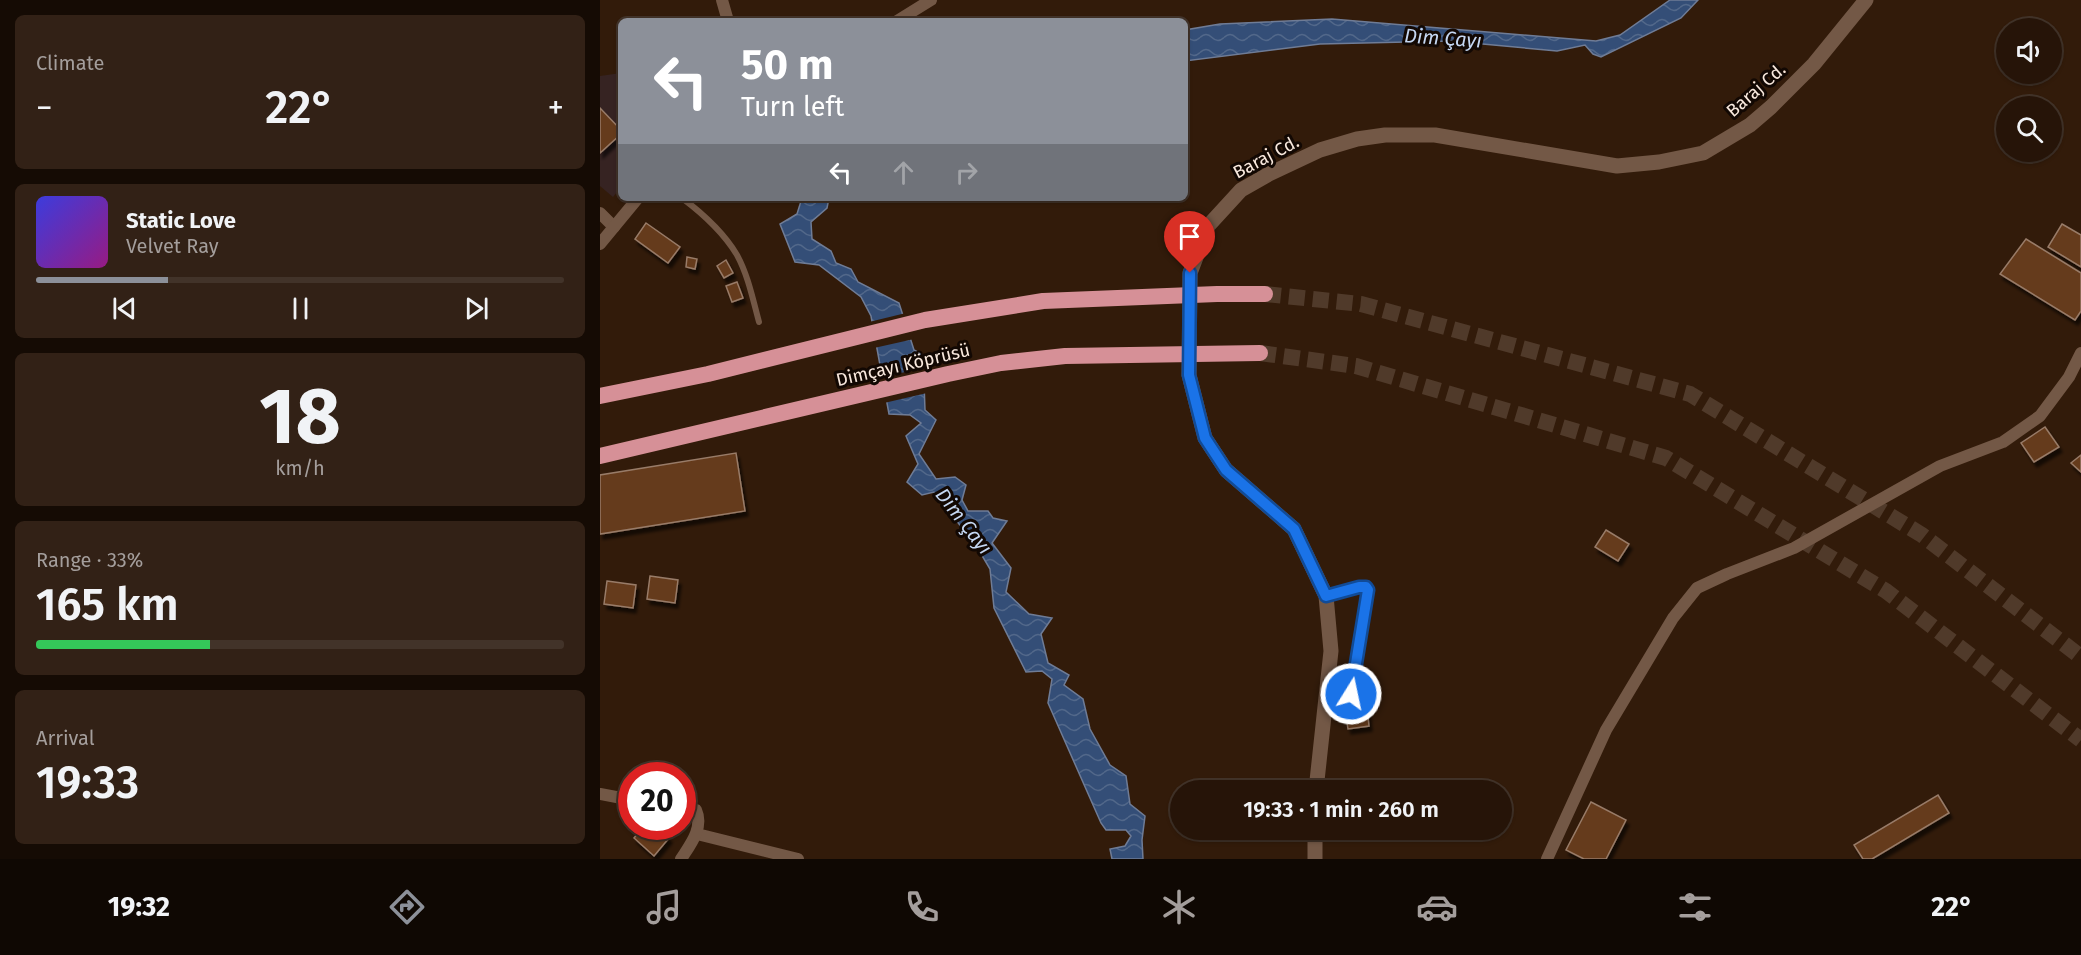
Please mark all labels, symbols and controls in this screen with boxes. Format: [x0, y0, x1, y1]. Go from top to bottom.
map controls [1996, 18, 2062, 162]
button: sound [1996, 18, 2062, 84]
water label: Dim Çayı [1403, 23, 1483, 54]
text: 50 m [741, 40, 834, 90]
icon: left [642, 42, 720, 120]
text: Climate [36, 51, 104, 75]
street label: Baraj Cd. [1722, 58, 1790, 122]
text: 22° [265, 81, 335, 135]
text: − [36, 88, 53, 128]
text: + [548, 88, 564, 128]
text: Turn left [741, 91, 844, 123]
button: search [1996, 96, 2062, 162]
street label: Baraj Cd. [1229, 131, 1303, 183]
icon: left [824, 156, 857, 189]
icon: ahead [887, 156, 920, 189]
icon: right [950, 156, 983, 189]
text: Static Love [126, 207, 236, 234]
pin [1164, 211, 1215, 273]
icon: arrive [1173, 220, 1206, 253]
text: Velvet Ray [126, 234, 219, 258]
icon: previous [108, 292, 141, 325]
icon: pause [284, 292, 317, 325]
icon: next [460, 292, 493, 325]
street label: Dimçayı Köprüsü [834, 339, 972, 391]
text: 18 [259, 370, 341, 464]
text: km/h [275, 456, 325, 480]
water label: Dim Çayı [930, 483, 997, 560]
text: Range · 33% [36, 548, 143, 572]
text: 165 km [36, 578, 179, 632]
position arrow [1319, 662, 1383, 726]
text: Arrival [36, 726, 95, 750]
text: 19:33 [36, 756, 139, 810]
speed limit sign: 20 [618, 762, 696, 840]
text: 19:33 · 1 min · 260 m [1243, 796, 1439, 823]
icon: directions [386, 886, 428, 928]
icon: music [643, 886, 685, 928]
icon: phone [901, 886, 943, 928]
icon: climate [1158, 886, 1200, 928]
icon: car [1416, 886, 1458, 928]
icon: filters [1674, 886, 1716, 928]
text: 19:32 [108, 891, 170, 923]
text: 22° [1931, 891, 1973, 923]

